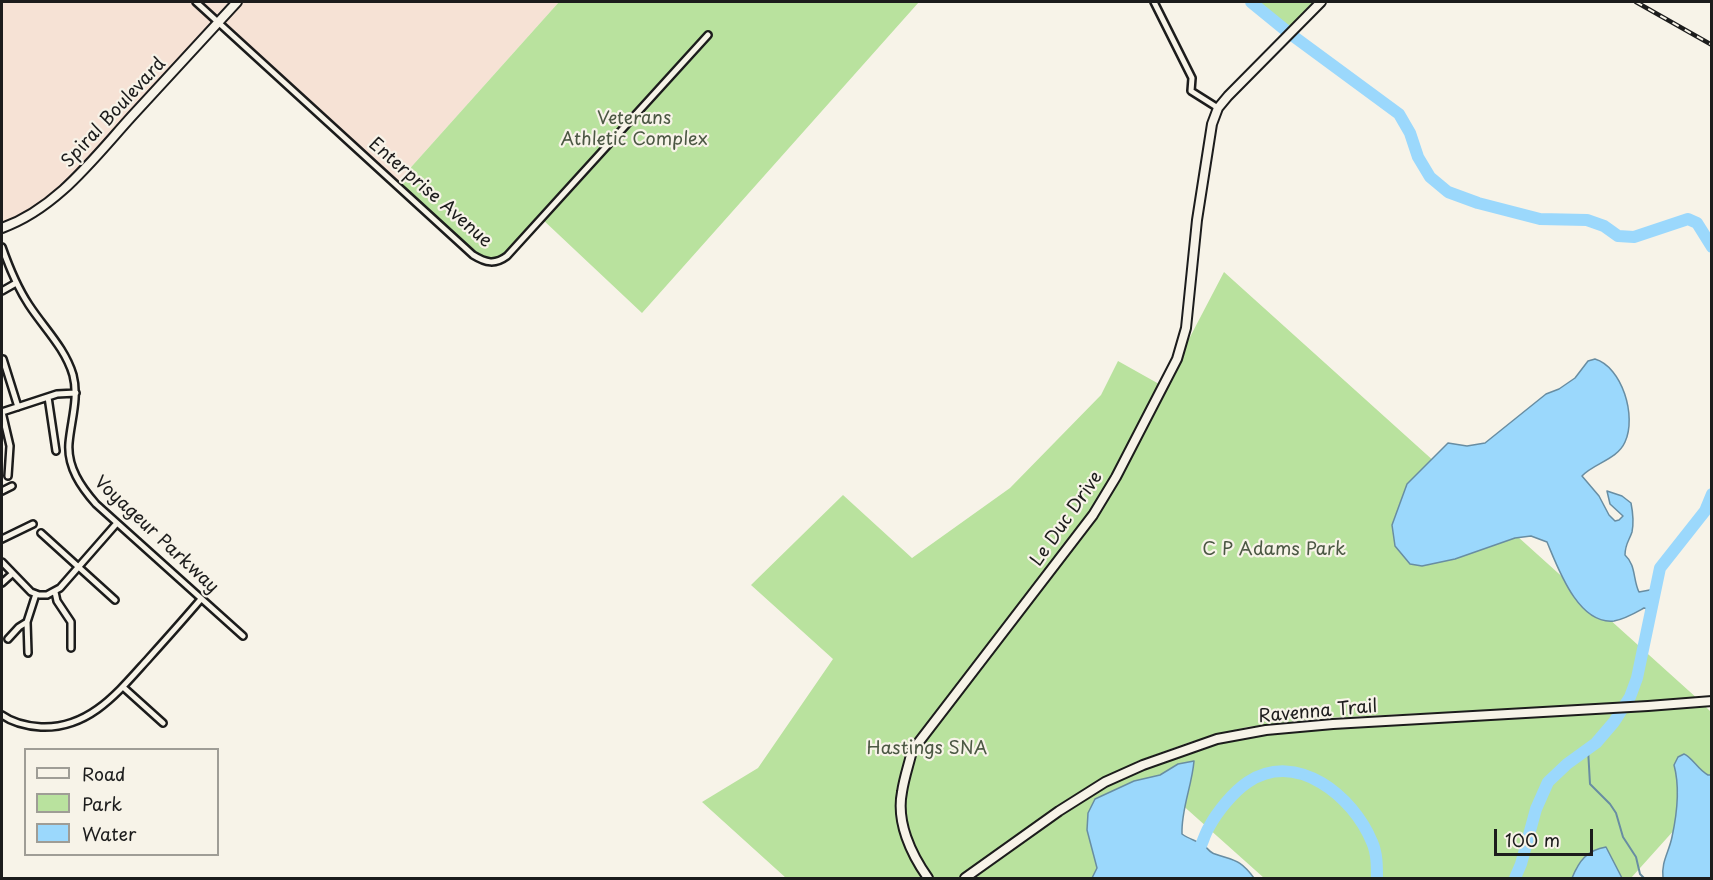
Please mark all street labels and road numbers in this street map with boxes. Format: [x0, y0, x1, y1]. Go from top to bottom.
street label: Spiral Boulevard [57, 53, 171, 173]
street label: Enterprise Avenue [364, 134, 496, 252]
street label: Le Duc Drive [1026, 467, 1108, 571]
street label: Voyageur Parkway [89, 472, 223, 598]
street label: Ravenna Trail [1257, 696, 1379, 728]

